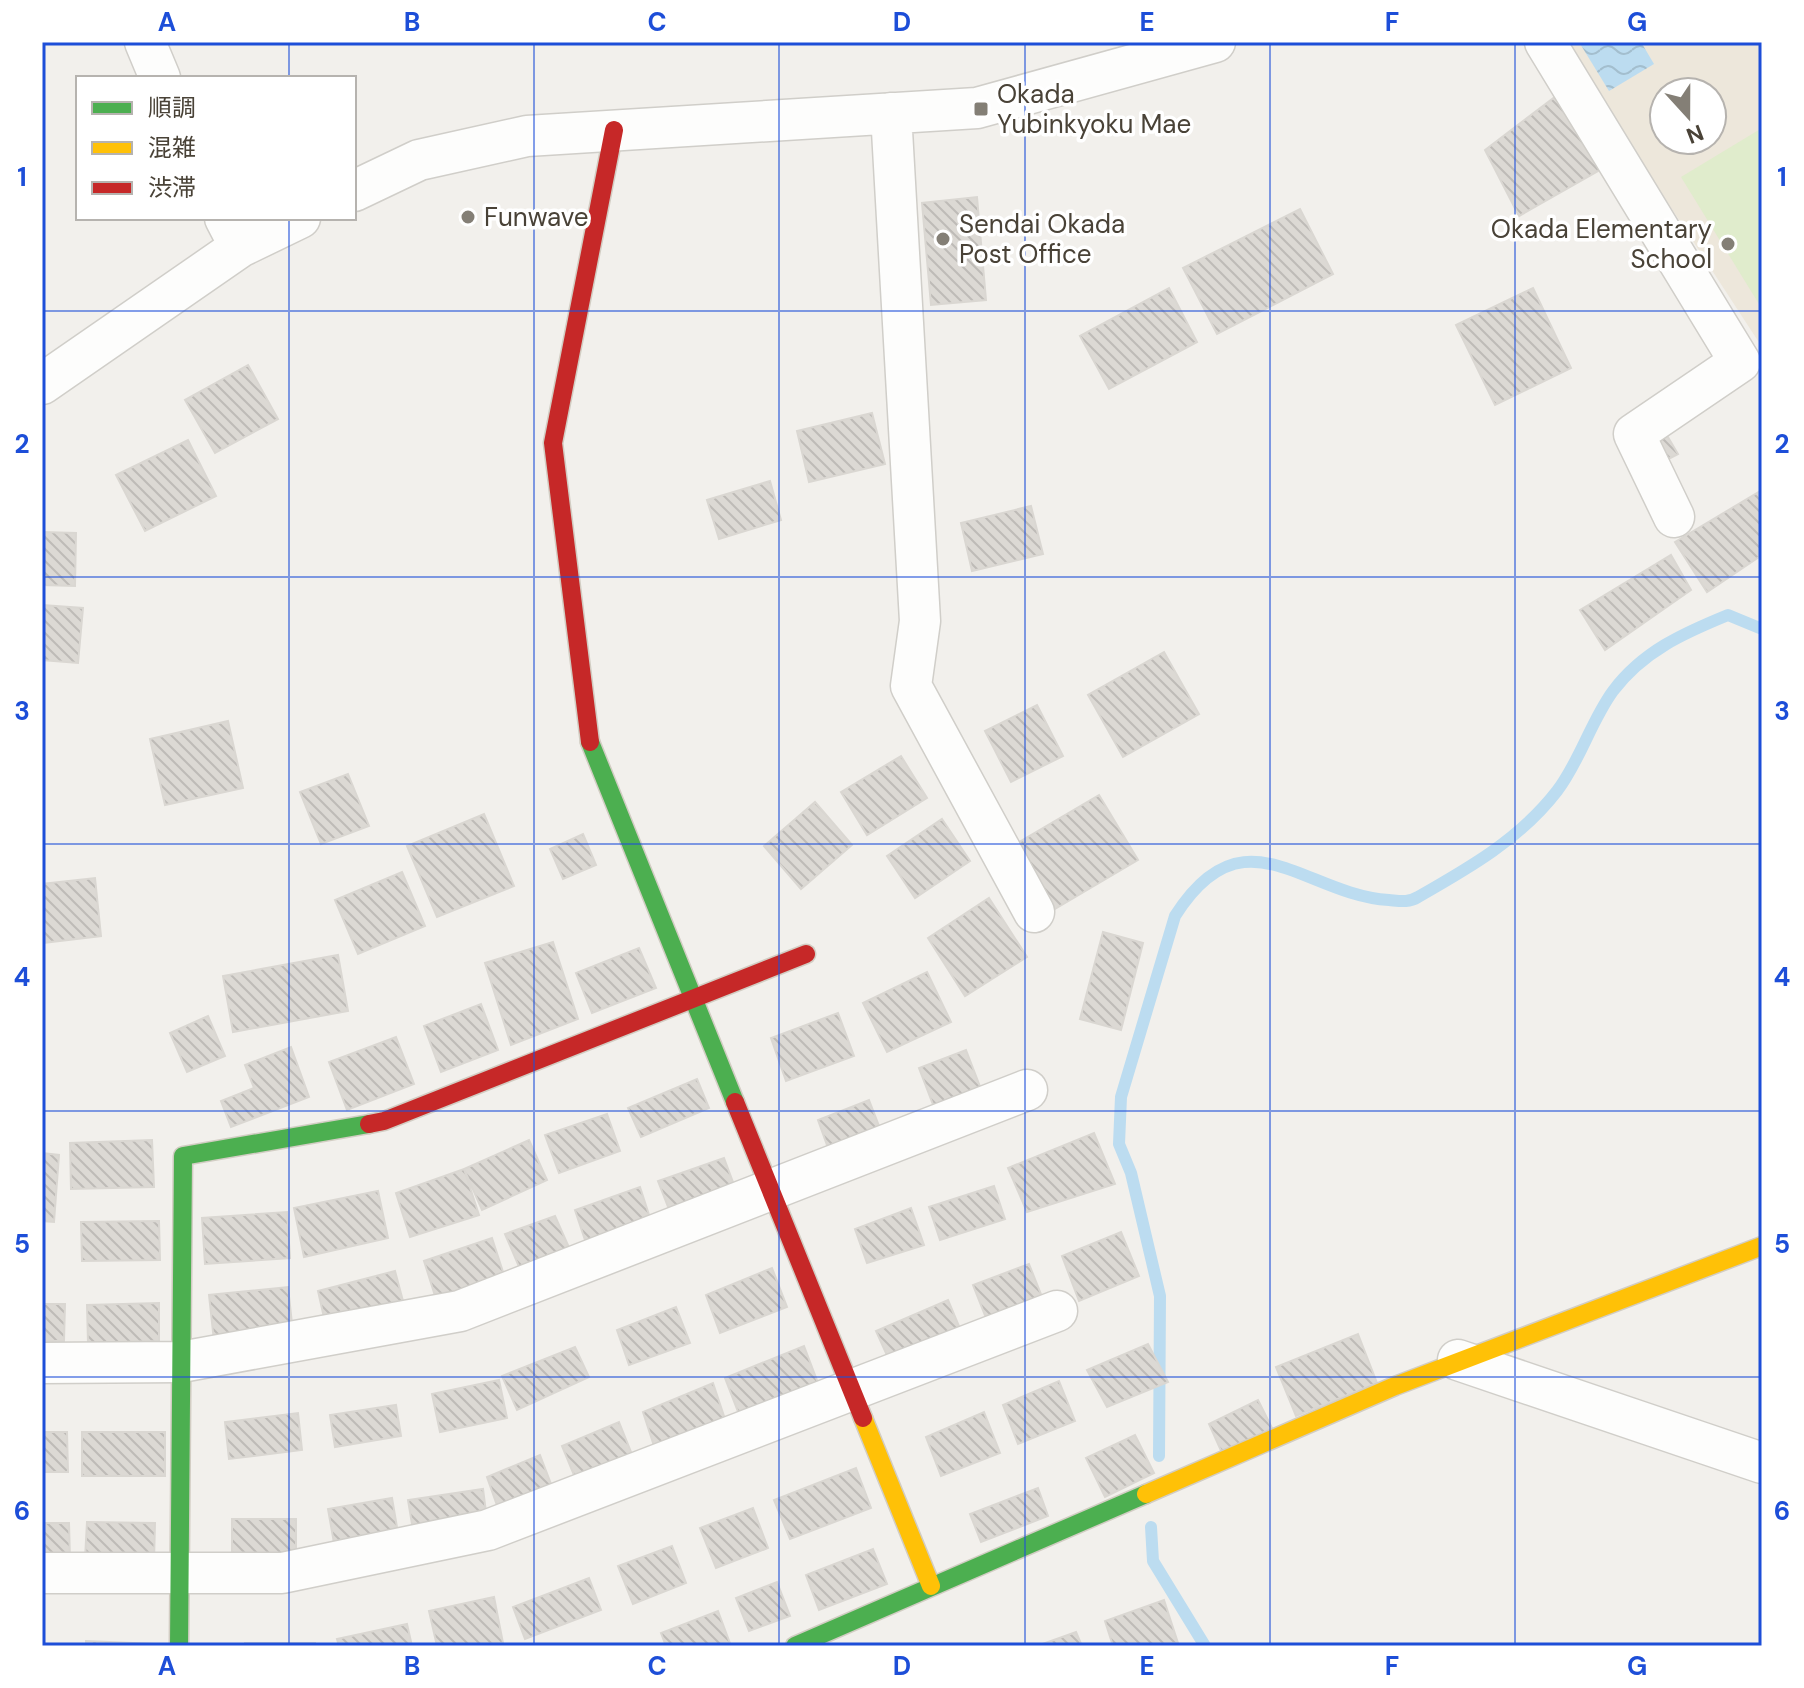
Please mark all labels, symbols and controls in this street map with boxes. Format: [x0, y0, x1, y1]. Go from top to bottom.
text: A [158, 5, 176, 39]
text: B [404, 5, 420, 39]
text: C [647, 5, 667, 39]
text: D [893, 5, 911, 39]
text: E [1139, 5, 1155, 39]
text: F [1385, 5, 1399, 39]
text: G [1627, 5, 1647, 39]
legend [76, 76, 356, 220]
north arrow [1648, 76, 1728, 156]
place label: Okada Yubinkyoku Mae [997, 77, 1191, 141]
text: 順調 [148, 92, 196, 123]
marker: Okada Yubinkyoku Mae [972, 100, 990, 118]
text: N [1682, 118, 1708, 151]
text: 混雑 [148, 132, 196, 163]
text: 1 [17, 160, 27, 194]
text: 1 [1777, 160, 1787, 194]
text: 渋滞 [148, 172, 196, 203]
place label: Funwave [484, 200, 589, 234]
place label: Sendai Okada Post Office [959, 207, 1125, 271]
marker: Funwave [459, 208, 477, 226]
place label: Okada Elementary School [1491, 212, 1712, 276]
marker: Sendai Okada Post Office [934, 230, 952, 248]
marker: Okada Elementary School [1719, 235, 1737, 253]
text: 2 [14, 427, 30, 461]
text: 2 [1774, 427, 1790, 461]
text: 3 [14, 694, 30, 728]
text: 3 [1774, 694, 1790, 728]
text: 4 [14, 960, 30, 994]
text: 4 [1774, 960, 1790, 994]
text: 5 [14, 1227, 30, 1261]
text: 5 [1774, 1227, 1790, 1261]
text: 6 [14, 1494, 30, 1528]
text: 6 [1774, 1494, 1790, 1528]
text: A [158, 1649, 176, 1683]
text: B [404, 1649, 420, 1683]
text: C [647, 1649, 667, 1683]
text: D [893, 1649, 911, 1683]
text: E [1139, 1649, 1155, 1683]
text: F [1385, 1649, 1399, 1683]
text: G [1627, 1649, 1647, 1683]

